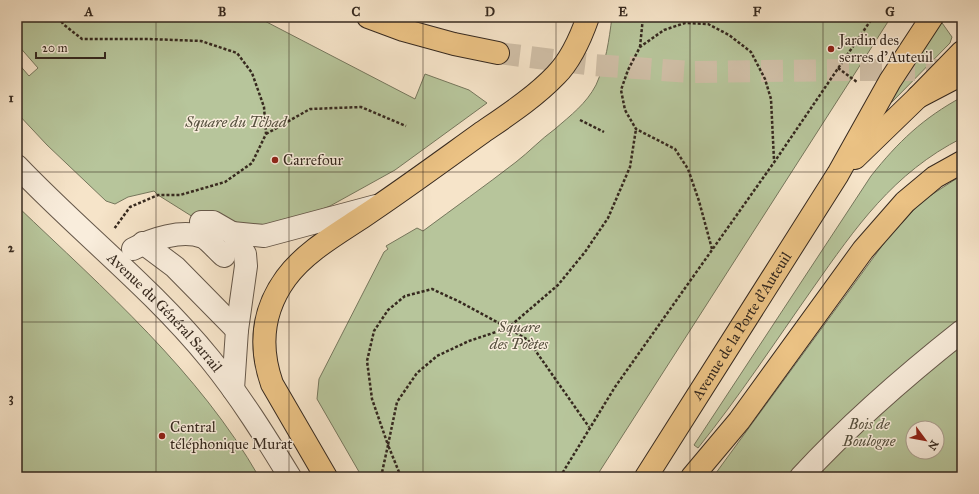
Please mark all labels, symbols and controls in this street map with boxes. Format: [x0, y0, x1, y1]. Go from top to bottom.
text: A [84, 4, 94, 20]
text: B [218, 4, 227, 20]
text: C [352, 4, 361, 20]
text: D [485, 4, 495, 20]
text: E [618, 4, 628, 20]
text: F [753, 4, 762, 20]
text: G [885, 4, 895, 20]
place label: Jardin des serres d’Auteuil [837, 31, 934, 66]
scale bar [36, 34, 105, 60]
text: 20 m [42, 41, 68, 55]
marker: Jardin des serres d’Auteuil [826, 44, 836, 54]
text: 1 [8, 90, 14, 106]
park label: Square du Tchad [184, 113, 288, 131]
place label: Carrefour [283, 151, 344, 169]
marker: Carrefour [270, 155, 280, 165]
text: 2 [8, 240, 15, 256]
street label: Avenue du Général Sarrail [103, 248, 227, 376]
street label: Avenue de la Porte d'Auteuil [688, 248, 796, 404]
park label: Square des Poètes [489, 318, 549, 353]
text: 3 [8, 390, 14, 406]
park label: Bois de Boulogne [842, 415, 896, 450]
place label: Central téléphonique Murat [170, 418, 293, 454]
north arrow [905, 420, 945, 460]
marker: Central téléphonique Murat [157, 431, 167, 441]
text: N [925, 438, 941, 453]

